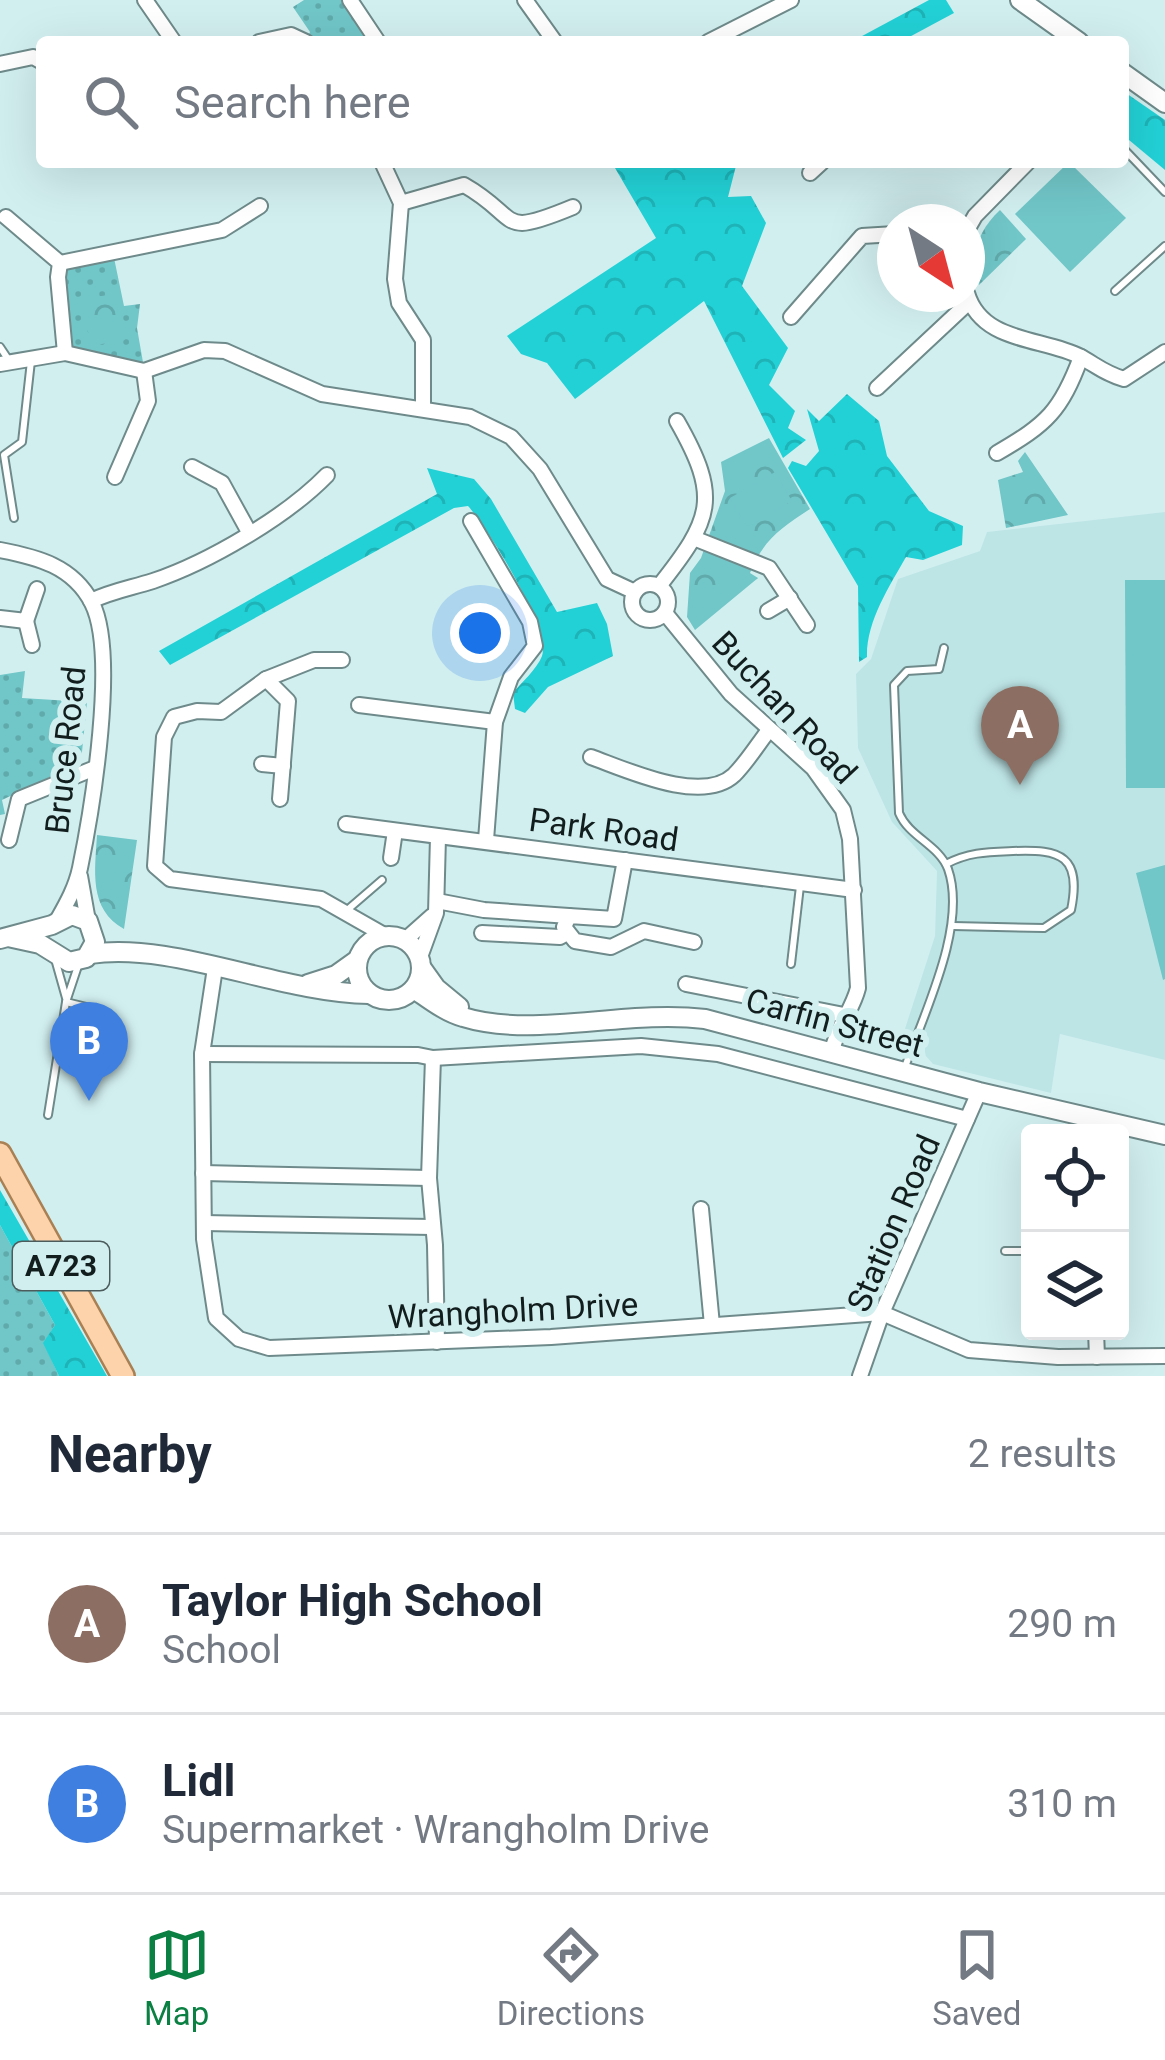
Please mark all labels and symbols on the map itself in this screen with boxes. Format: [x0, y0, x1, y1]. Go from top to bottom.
north arrow [877, 204, 985, 312]
your location [450, 603, 510, 663]
street label: Buchan Road [704, 623, 865, 792]
street label: Bruce Road [37, 664, 94, 836]
pin: A [981, 686, 1059, 785]
street label: Park Road [527, 800, 681, 859]
street label: Carfin Street [742, 980, 928, 1065]
pin: B [50, 1002, 128, 1101]
street label: Station Road [839, 1129, 948, 1317]
road number: A723 [13, 1242, 109, 1290]
street label: Wrangholm Drive [387, 1284, 639, 1337]

